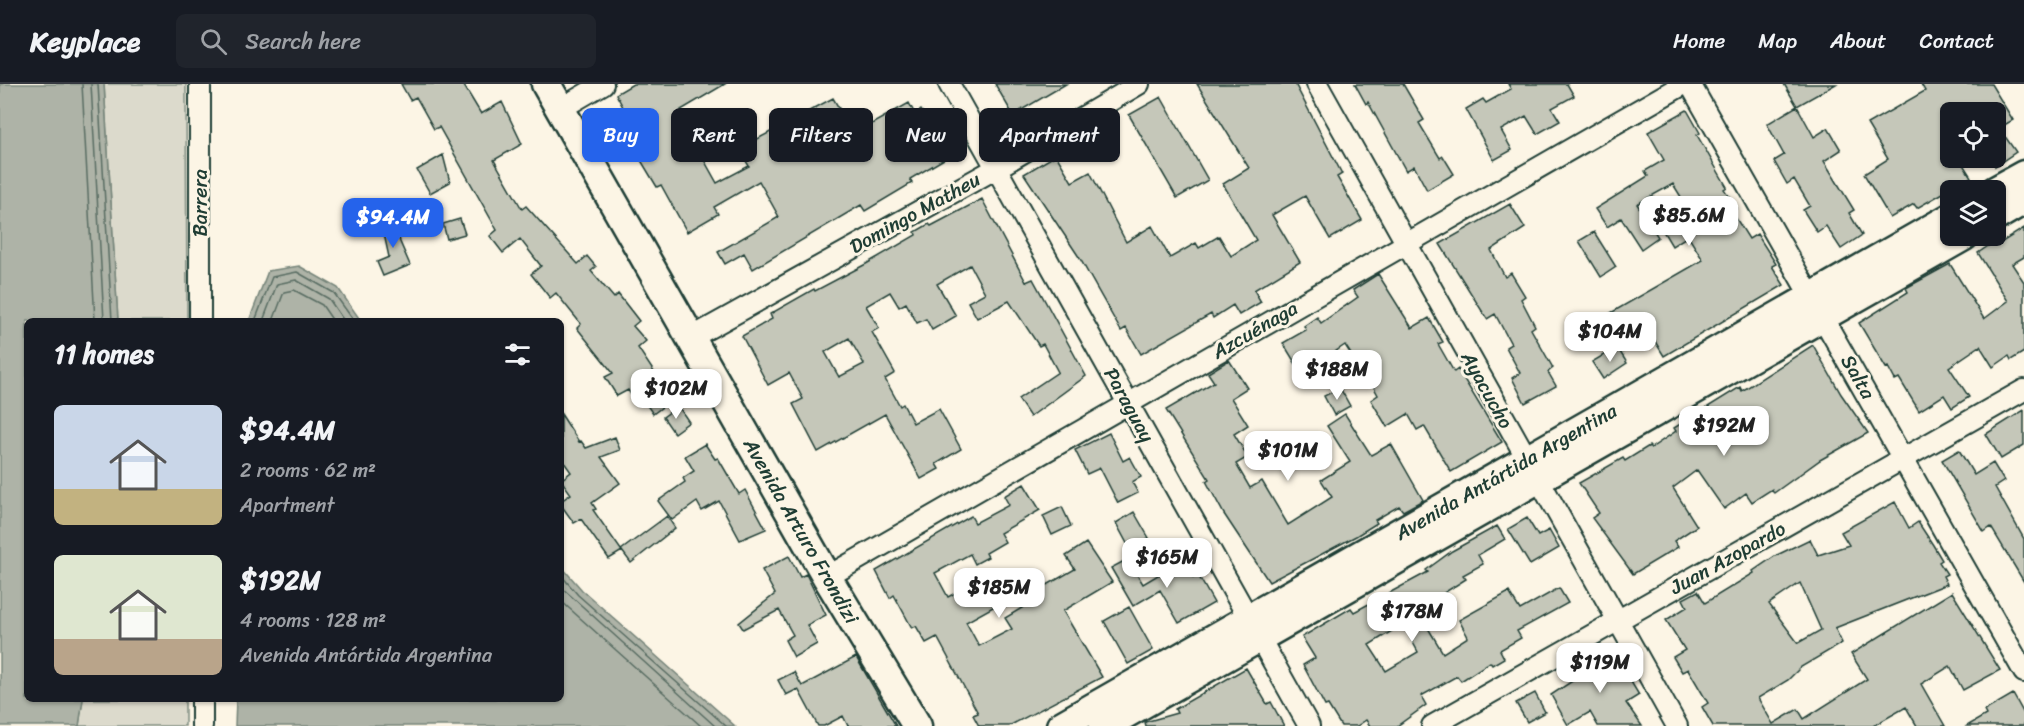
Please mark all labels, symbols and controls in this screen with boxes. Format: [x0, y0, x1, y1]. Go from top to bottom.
search box [176, 14, 596, 68]
text: Keyplace [30, 17, 140, 66]
text: Search here [245, 22, 361, 61]
text: Home [1673, 22, 1725, 60]
text: Map [1758, 22, 1797, 60]
text: About [1830, 22, 1887, 60]
text: Contact [1920, 22, 1994, 60]
icon: search [197, 25, 230, 58]
map controls [1940, 102, 2006, 246]
button: locate [1940, 102, 2006, 168]
chip: Buy [582, 108, 659, 162]
chip: Rent [671, 108, 757, 162]
chip: Filters [769, 108, 873, 162]
chip: New [885, 108, 967, 162]
chip: Apartment [979, 108, 1120, 162]
street label: Domingo Matheu [843, 162, 987, 264]
street label: Barrera [183, 169, 218, 237]
button: layers [1940, 180, 2006, 246]
pin: $85.6M [1640, 196, 1738, 247]
pin: $94.4M [344, 198, 442, 249]
text: $85.6M [1653, 198, 1725, 233]
text: $94.4M [356, 200, 430, 235]
street label: Azcuénaga [1204, 291, 1305, 369]
pin: $104M [1568, 312, 1652, 363]
text: $104M [1578, 314, 1642, 349]
text: 11 homes [54, 331, 154, 377]
icon: filters [501, 338, 534, 371]
street label: Ayacucho [1451, 344, 1523, 436]
street label: Salta [1831, 348, 1885, 407]
pin: $188M [1295, 350, 1379, 401]
text: $188M [1306, 352, 1368, 387]
street label: Paraguay [1094, 361, 1164, 450]
pin: $102M [634, 369, 718, 420]
text: $102M [645, 371, 707, 406]
street label: Avenida Antártida Argentina [1387, 393, 1625, 551]
pin: $192M [1682, 406, 1766, 457]
text: $94.4M [240, 407, 335, 453]
text: $192M [1693, 408, 1755, 443]
icon: home [102, 429, 174, 501]
street label: Avenida Arturo Frondizi [733, 430, 869, 632]
pin: $101M [1246, 431, 1330, 482]
text: $101M [1258, 433, 1318, 468]
text: 2 rooms · 62 m² [240, 453, 376, 488]
text: Apartment [240, 488, 334, 523]
street label: Juan Azopardo [1663, 512, 1793, 605]
pin: $165M [1125, 538, 1209, 589]
text: $165M [1136, 540, 1198, 575]
text: $192M [240, 557, 321, 603]
pin: $185M [957, 568, 1041, 619]
text: $185M [968, 570, 1030, 605]
icon: home [102, 579, 174, 651]
pin: $178M [1370, 592, 1454, 643]
text: $178M [1381, 594, 1443, 629]
text: 4 rooms · 128 m² [240, 603, 386, 638]
text: Avenida Antártida Argentina [240, 638, 492, 673]
pin: $119M [1558, 643, 1642, 694]
text: $119M [1570, 645, 1630, 680]

